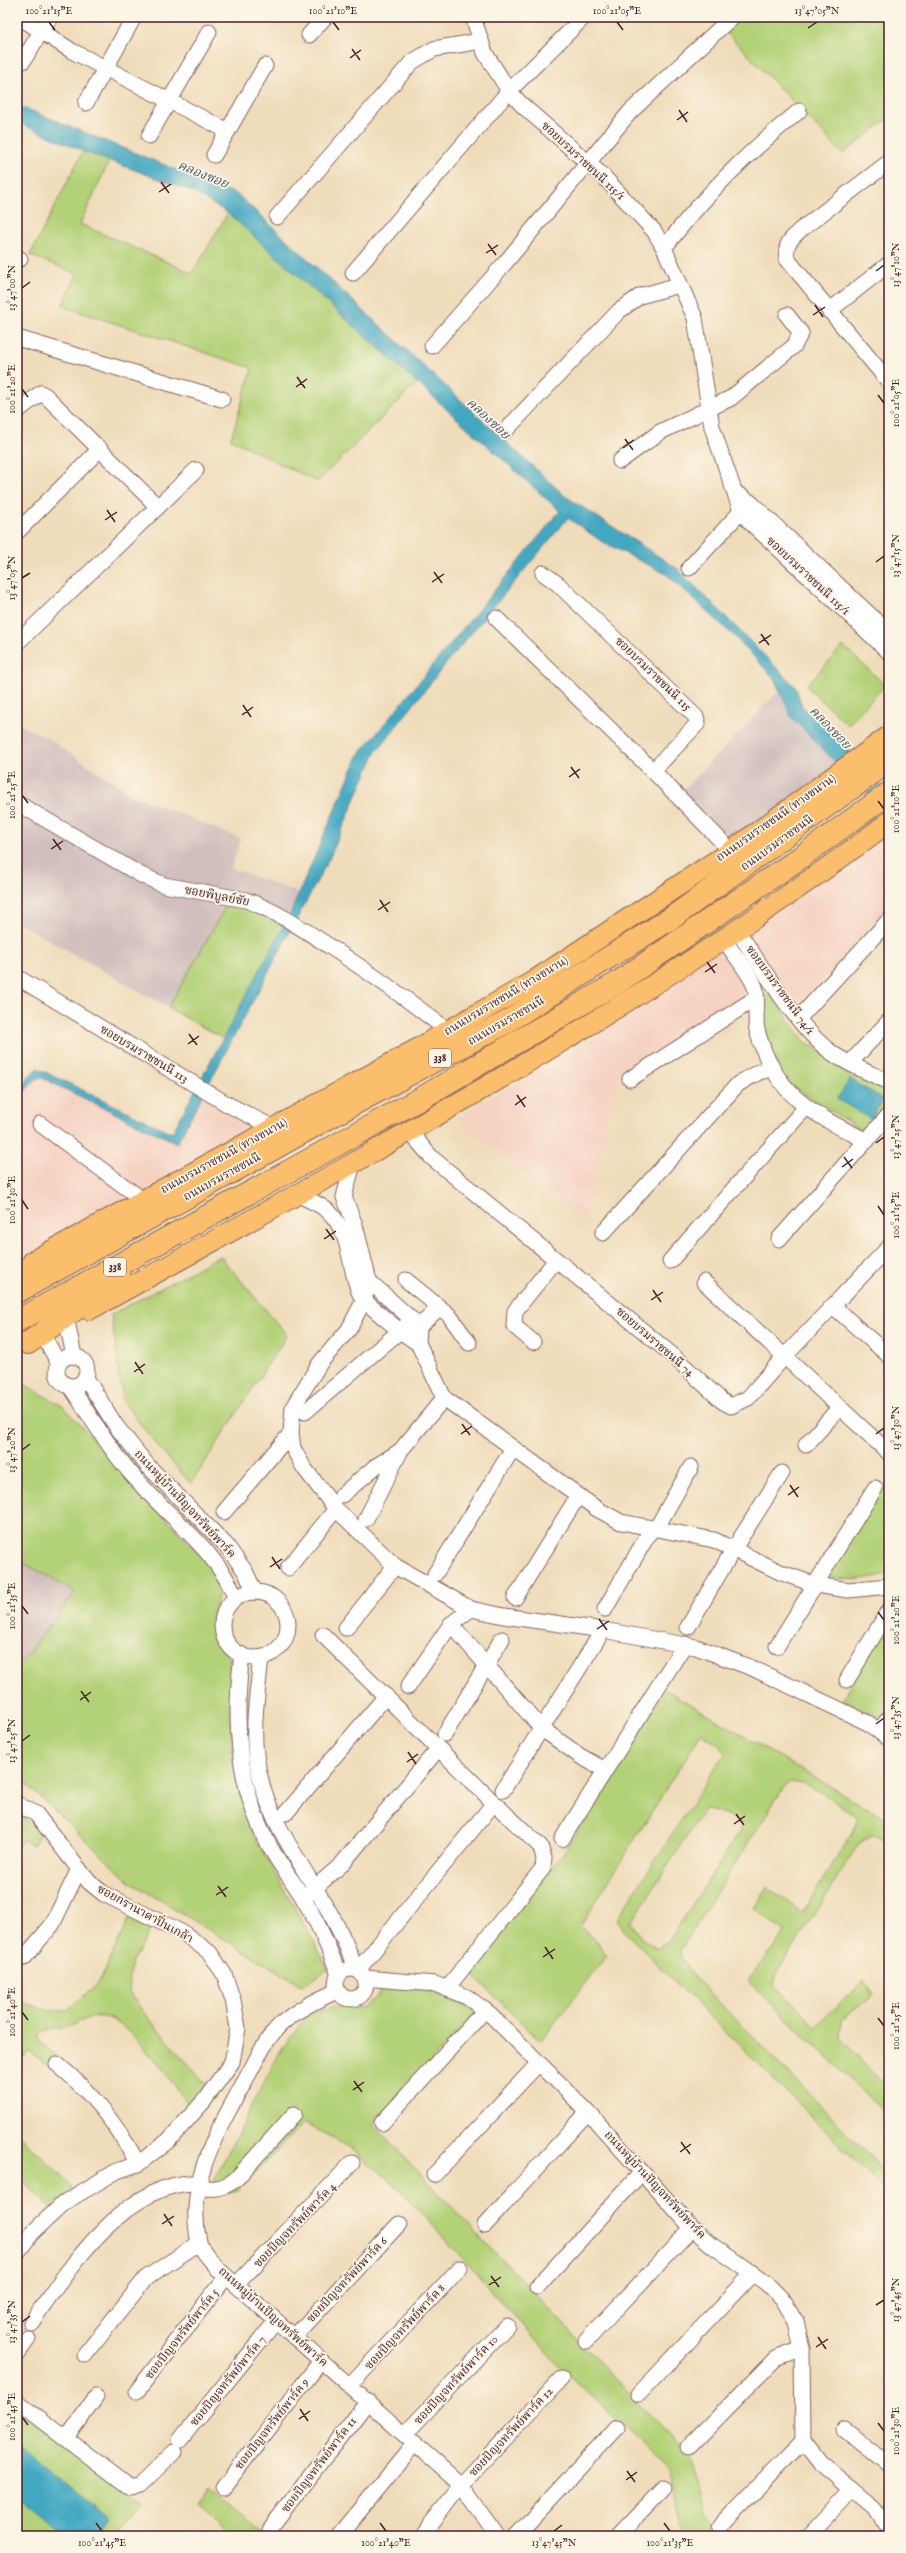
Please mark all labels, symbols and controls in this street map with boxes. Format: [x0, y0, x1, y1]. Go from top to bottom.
text: 100°21'15"E [25, 5, 73, 18]
text: 100°21'10"E [309, 5, 357, 18]
text: 100°21'05"E [593, 5, 641, 18]
text: 13°47'05"N [795, 5, 840, 18]
street label: ซอยบรมราชชนนี 115/1 [538, 118, 628, 204]
water label: คลองซอย [175, 157, 232, 193]
text: 13°47'10"N [890, 242, 903, 287]
text: 13°47'00"N [6, 265, 19, 311]
text: 100°21'20"E [6, 364, 19, 414]
text: 100°21'05"E [890, 379, 903, 427]
water label: คลองซอย [463, 395, 514, 444]
street label: ซอยบรมราชชนนี 115/1 [763, 533, 853, 619]
text: 13°47'15"N [890, 534, 903, 578]
text: 13°47'05"N [6, 555, 19, 600]
street label: ซอยบรมราชชนนี 115 [612, 634, 695, 715]
water label: คลองซอย [805, 703, 855, 754]
text: 100°21'25"E [6, 771, 19, 819]
street label: ถนนบรมราชชนนี (ทางขนาน) [713, 771, 839, 865]
text: 100°21'10"E [890, 785, 903, 833]
street label: ถนนบรมราชชนนี [738, 812, 816, 874]
street label: ซอยพิบูลย์ชัย [183, 882, 251, 910]
street label: ซอยบรมราชชนนี 74/1 [742, 942, 818, 1038]
street label: ถนนบรมราชชนนี (ทางขนาน) [441, 953, 571, 1039]
street label: ถนนบรมราชชนนี [465, 993, 547, 1049]
street label: ซอยบรมราชชนนี 113 [97, 1022, 191, 1086]
road number: 338 [429, 1049, 451, 1067]
text: 13°47'25"N [890, 1114, 903, 1159]
street label: ถนนบรมราชชนนี (ทางขนาน) [158, 1115, 290, 1197]
street label: ถนนบรมราชชนนี [181, 1150, 263, 1204]
text: 100°21'30"E [6, 1176, 19, 1224]
text: 100°21'15"E [890, 1191, 903, 1239]
road number: 338 [104, 1258, 126, 1276]
street label: ซอยบรมราชชนนี 74 [613, 1304, 697, 1380]
text: 13°47'30"N [890, 1405, 903, 1450]
text: 13°47'20"N [6, 1427, 19, 1473]
street label: ถนนหมู่บ้านปัญจทรัพย์พาร์ค [131, 1447, 239, 1561]
text: 100°21'35"E [6, 1582, 19, 1630]
text: 100°21'20"E [890, 1595, 903, 1645]
text: 13°47'35"N [890, 1696, 903, 1740]
text: 13°47'25"N [6, 1718, 19, 1763]
street label: ซอยกรานาดาปิ่นเกล้า [94, 1880, 197, 1947]
text: 100°21'40"E [6, 1987, 19, 2037]
text: 100°21'25"E [890, 2002, 903, 2050]
street label: ถนนหมู่บ้านปัญจทรัพย์พาร์ค [601, 2128, 709, 2242]
street label: ซอยปัญจทรัพย์พาร์ค 4 [250, 2179, 340, 2271]
street label: ซอยปัญจทรัพย์พาร์ค 6 [303, 2233, 391, 2326]
street label: ถนนหมู่บ้านปัญจทรัพย์พาร์ค [215, 2264, 331, 2370]
text: 13°47'45"N [890, 2277, 903, 2322]
street label: ซอยปัญจทรัพย์พาร์ค 8 [362, 2281, 449, 2373]
street label: ซอยปัญจทรัพย์พาร์ค 5 [142, 2285, 223, 2382]
text: 13°47'35"N [6, 2300, 19, 2344]
street label: ซอยปัญจทรัพย์พาร์ค 10 [411, 2332, 501, 2428]
street label: ซอยปัญจทรัพย์พาร์ค 7 [187, 2333, 269, 2429]
street label: ซอยปัญจทรัพย์พาร์ค 9 [232, 2375, 312, 2473]
street label: ซอยปัญจทรัพย์พาร์ค 12 [466, 2384, 557, 2480]
text: 100°21'45"E [6, 2393, 19, 2441]
text: 100°21'30"E [890, 2407, 903, 2455]
street label: ซอยปัญจทรัพย์พาร์ค 11 [278, 2414, 360, 2516]
text: 100°21'45"E [78, 2537, 126, 2550]
text: 100°21'40"E [361, 2537, 411, 2550]
text: 13°47'45"N [532, 2537, 577, 2550]
text: 100°21'35"E [646, 2537, 694, 2550]

